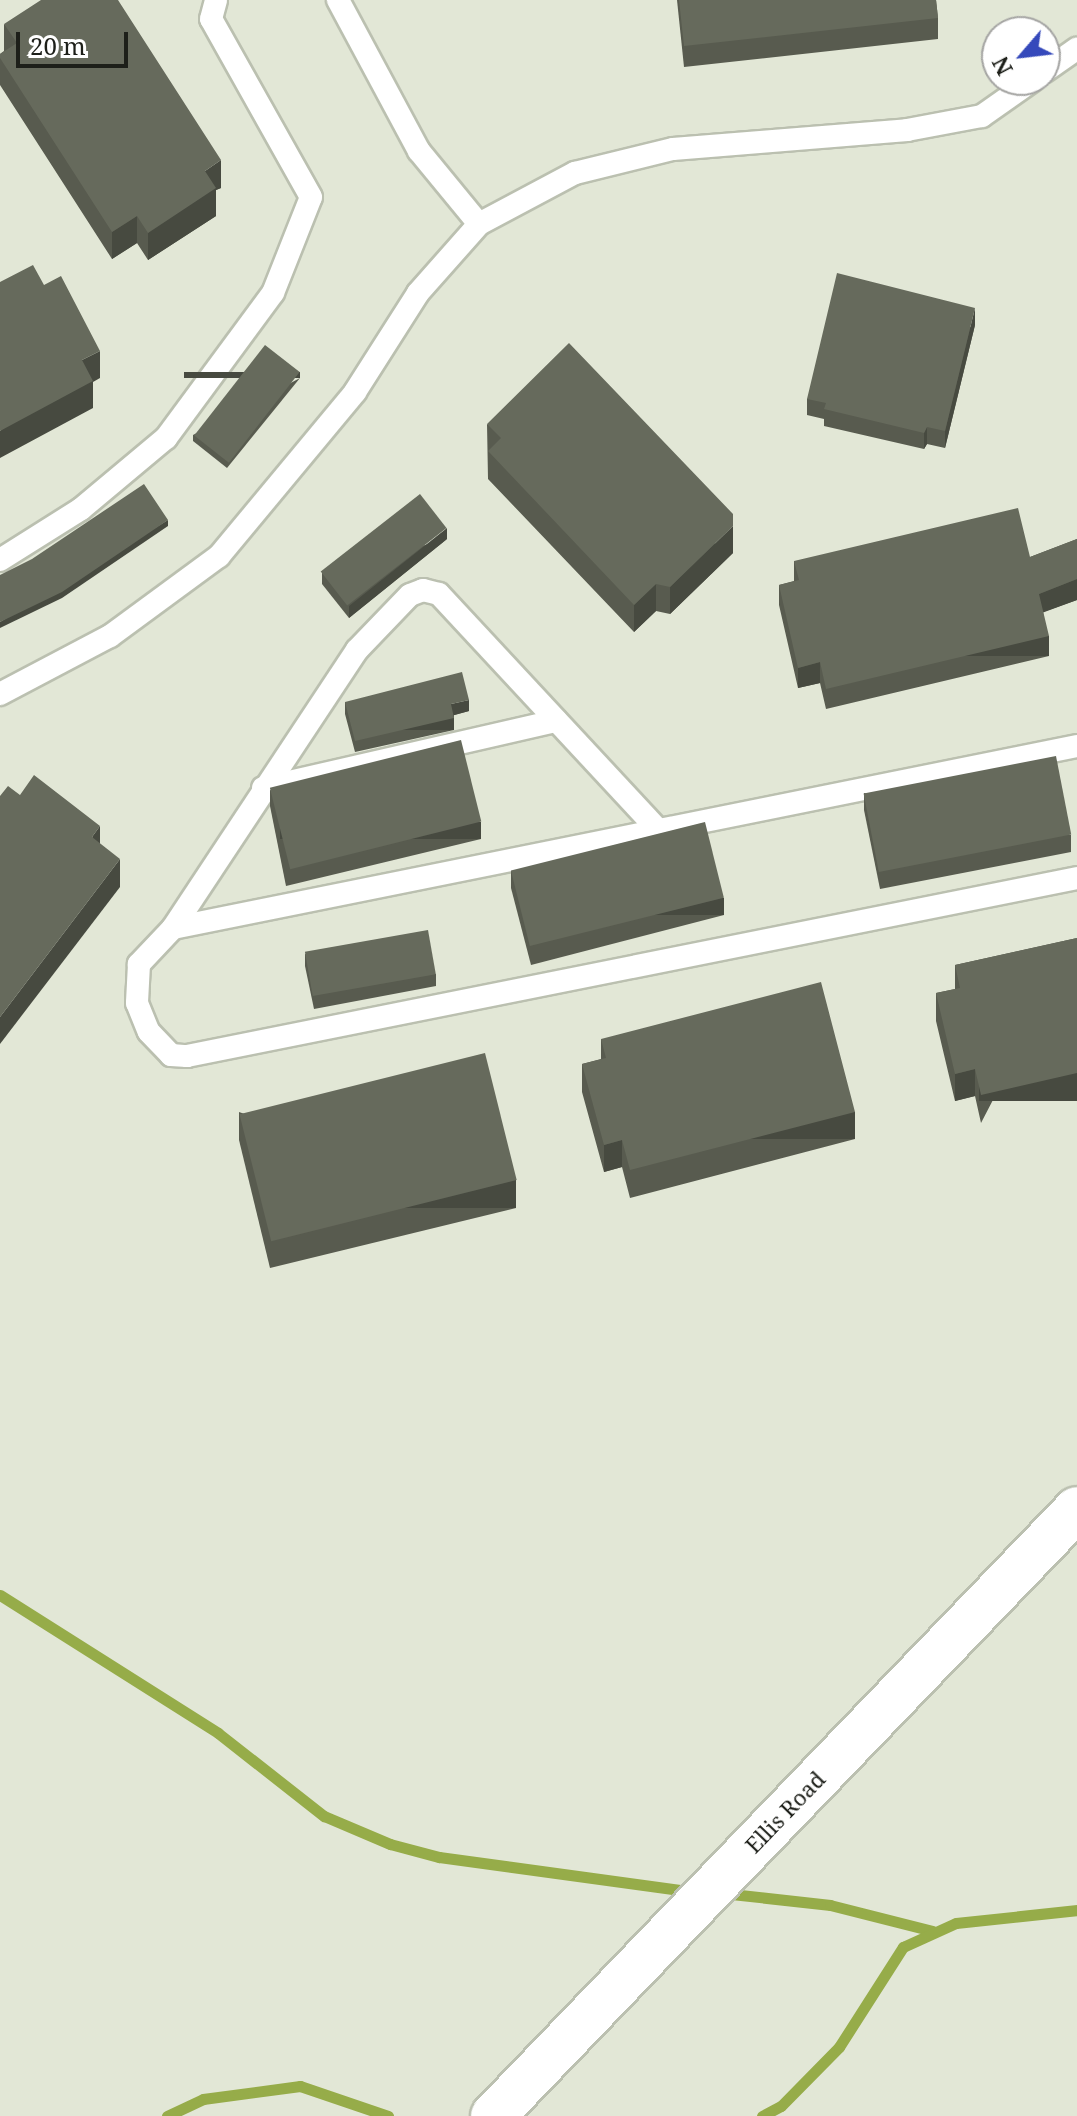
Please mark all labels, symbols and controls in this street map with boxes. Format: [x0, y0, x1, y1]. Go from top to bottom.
scale bar [20, 16, 132, 66]
north arrow [981, 16, 1061, 96]
text: 20 m [30, 29, 86, 62]
text: N [984, 52, 1019, 81]
street label: Ellis Road [740, 1766, 830, 1858]

